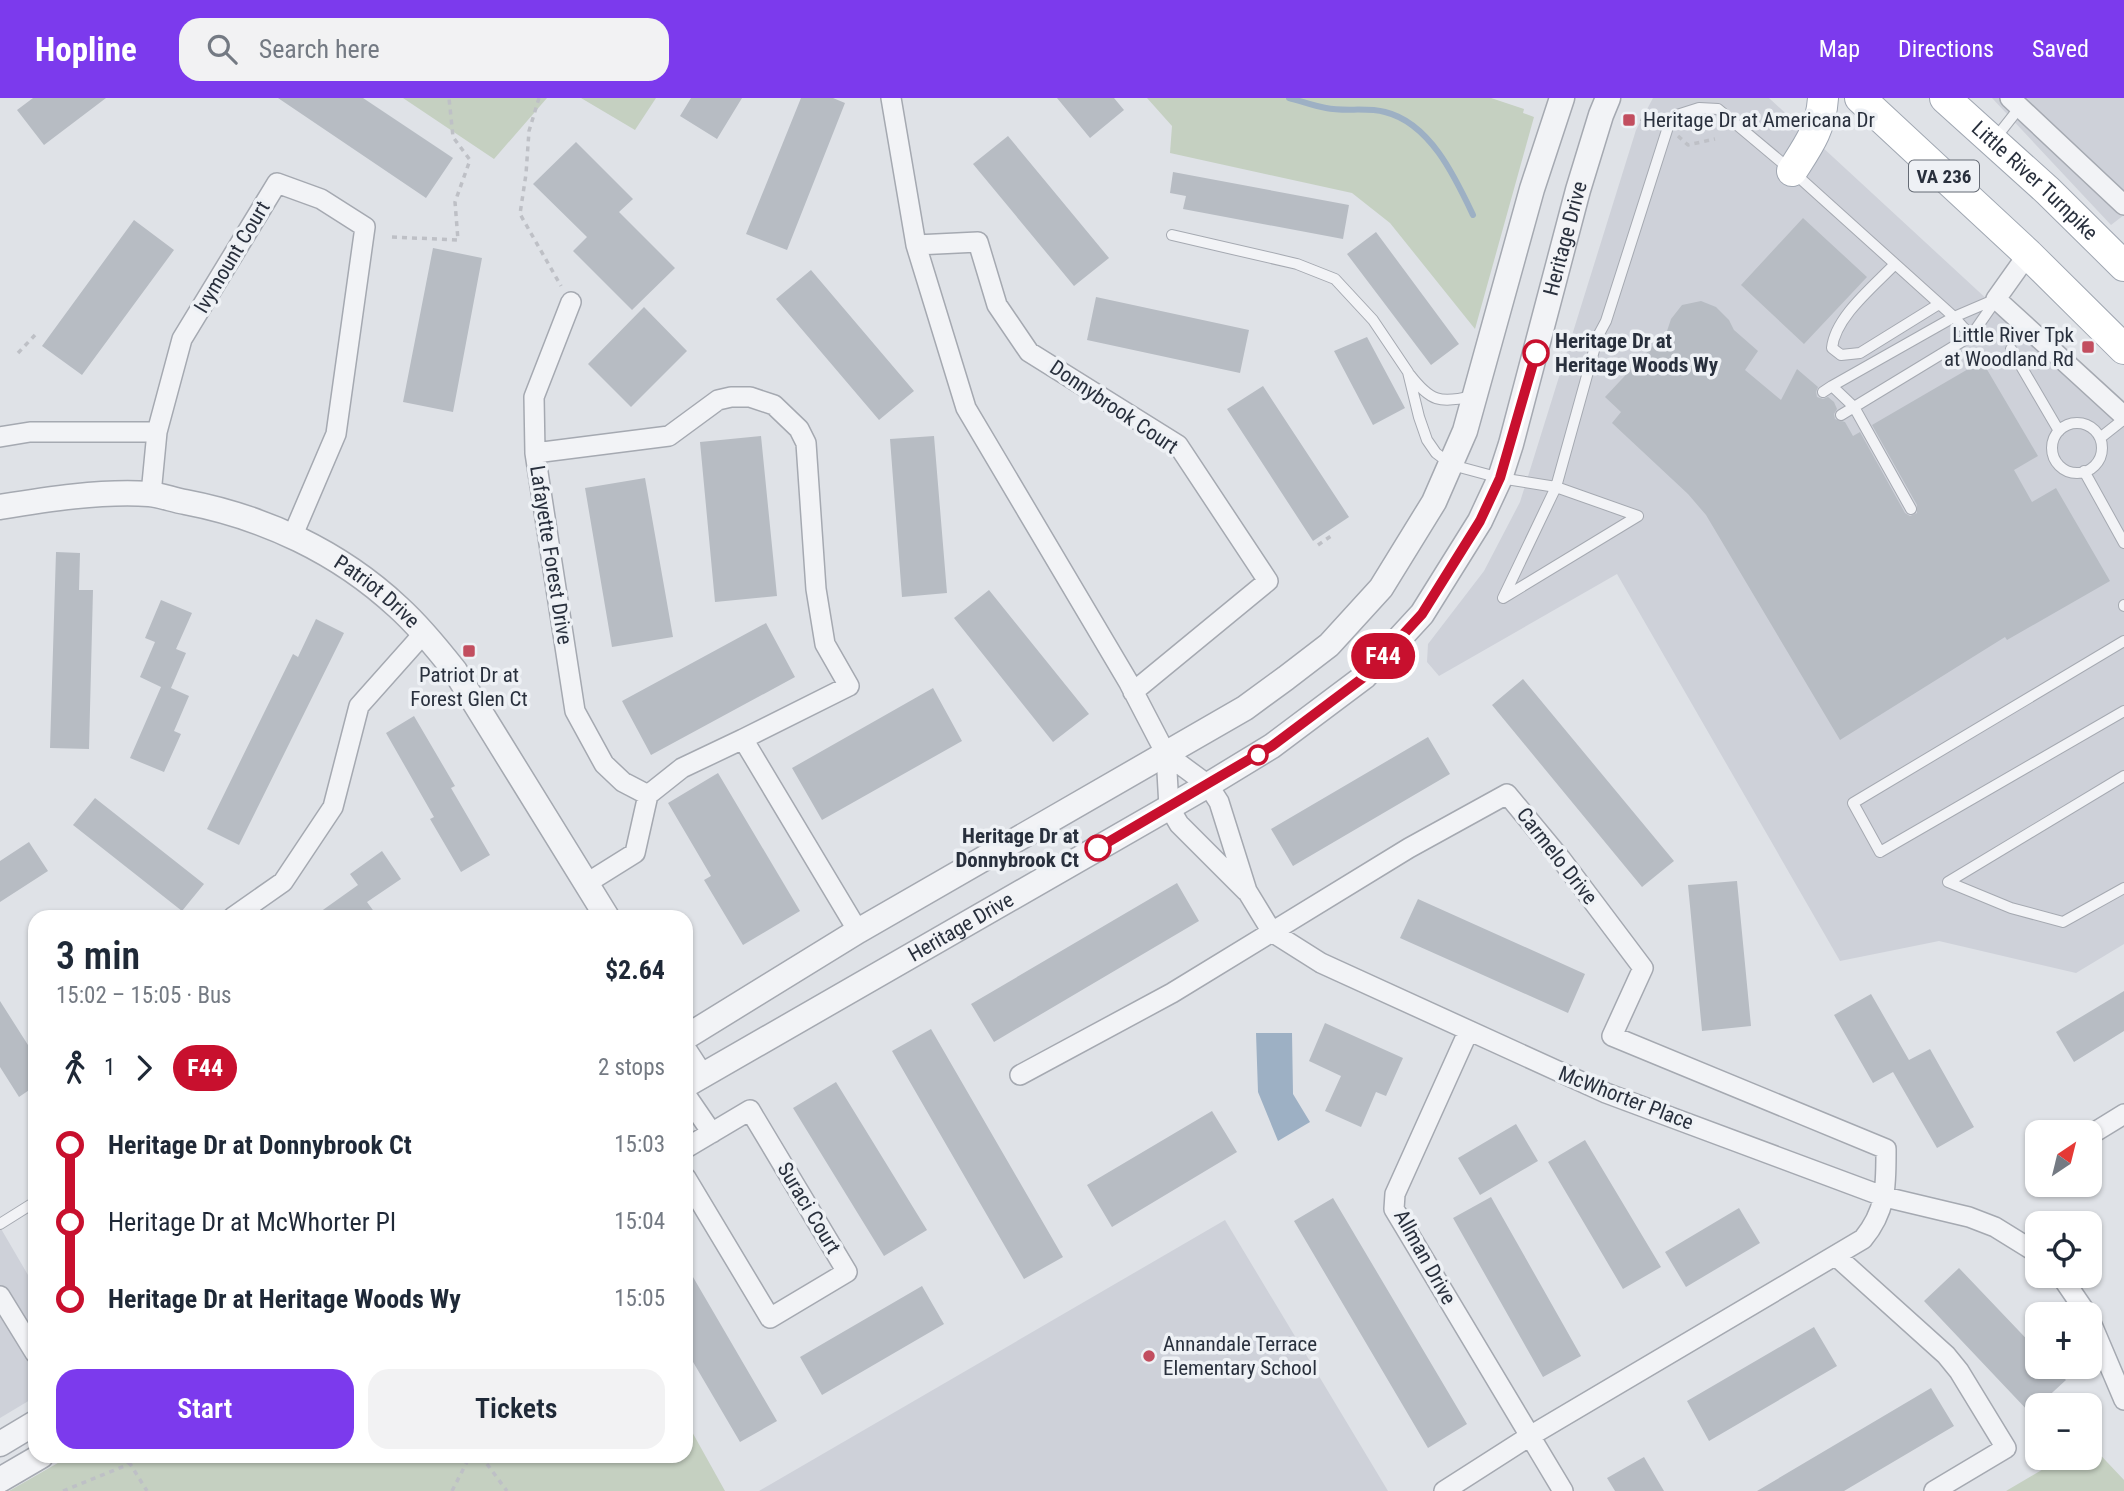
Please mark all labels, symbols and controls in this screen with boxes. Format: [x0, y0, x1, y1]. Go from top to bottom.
search box [179, 18, 669, 81]
text: Hopline [35, 30, 137, 69]
icon: search [203, 30, 241, 68]
text: Search here [259, 34, 380, 64]
text: Map [1819, 35, 1860, 63]
text: Directions [1898, 35, 1994, 63]
text: Saved [2032, 35, 2089, 63]
place label: Heritage Dr at Americana Dr [1643, 108, 1875, 132]
marker: Heritage Dr at Americana Dr [1621, 112, 1637, 128]
street label: Little River Turnpike [1967, 116, 2103, 245]
road number: VA 236 [1909, 160, 1979, 192]
street label: Heritage Drive [1539, 178, 1592, 298]
street label: Ivymount Court [189, 197, 275, 317]
place label: Little River Tpk at Woodland Rd [1944, 323, 2075, 371]
place label: Heritage Dr at Heritage Woods Wy [1555, 329, 1719, 377]
marker: Little River Tpk at Woodland Rd [2080, 339, 2096, 355]
marker: Heritage Dr at Heritage Woods Wy [1523, 340, 1549, 366]
street label: Donnybrook Court [1045, 355, 1183, 459]
street label: Lafayette Forest Drive [525, 464, 577, 646]
street label: Patriot Drive [330, 550, 425, 633]
line badge: F44 [1343, 633, 1423, 679]
text: F44 [1365, 642, 1401, 670]
marker: Patriot Dr at Forest Glen Ct [461, 643, 477, 659]
place label: Patriot Dr at Forest Glen Ct [410, 663, 528, 711]
unlabelled marker [1248, 745, 1268, 765]
street label: Carmelo Drive [1512, 803, 1602, 909]
place label: Heritage Dr at Donnybrook Ct [955, 824, 1079, 872]
marker: Heritage Dr at Donnybrook Ct [1085, 835, 1111, 861]
street label: Heritage Drive [904, 887, 1018, 967]
text: 3 min [56, 934, 140, 978]
text: $2.64 [605, 955, 665, 985]
text: 15:02 – 15:05 · Bus [56, 982, 232, 1009]
icon: walk [56, 1049, 94, 1087]
icon: forward [125, 1049, 163, 1087]
text: 1 [104, 1054, 115, 1081]
text: F44 [187, 1054, 223, 1082]
text: 2 stops [598, 1054, 665, 1081]
street label: McWhorter Place [1555, 1061, 1697, 1135]
north arrow [2025, 1120, 2102, 1197]
map controls [2025, 1120, 2102, 1470]
text: Heritage Dr at Donnybrook Ct [108, 1130, 412, 1160]
text: 15:03 [614, 1131, 665, 1158]
street label: Suraci Court [772, 1158, 846, 1258]
street label: Allman Drive [1389, 1205, 1461, 1309]
text: Heritage Dr at McWhorter Pl [108, 1207, 396, 1237]
text: 15:04 [614, 1208, 665, 1235]
button: locate [2025, 1211, 2102, 1288]
text: Heritage Dr at Heritage Woods Wy [108, 1284, 461, 1314]
text: 15:05 [614, 1285, 665, 1312]
button: + [2025, 1302, 2102, 1379]
place label: Annandale Terrace Elementary School [1163, 1332, 1317, 1380]
marker: Annandale Terrace Elementary School [1141, 1348, 1157, 1364]
button: Start [56, 1369, 354, 1449]
button: Tickets [368, 1369, 665, 1449]
button: − [2025, 1393, 2102, 1470]

